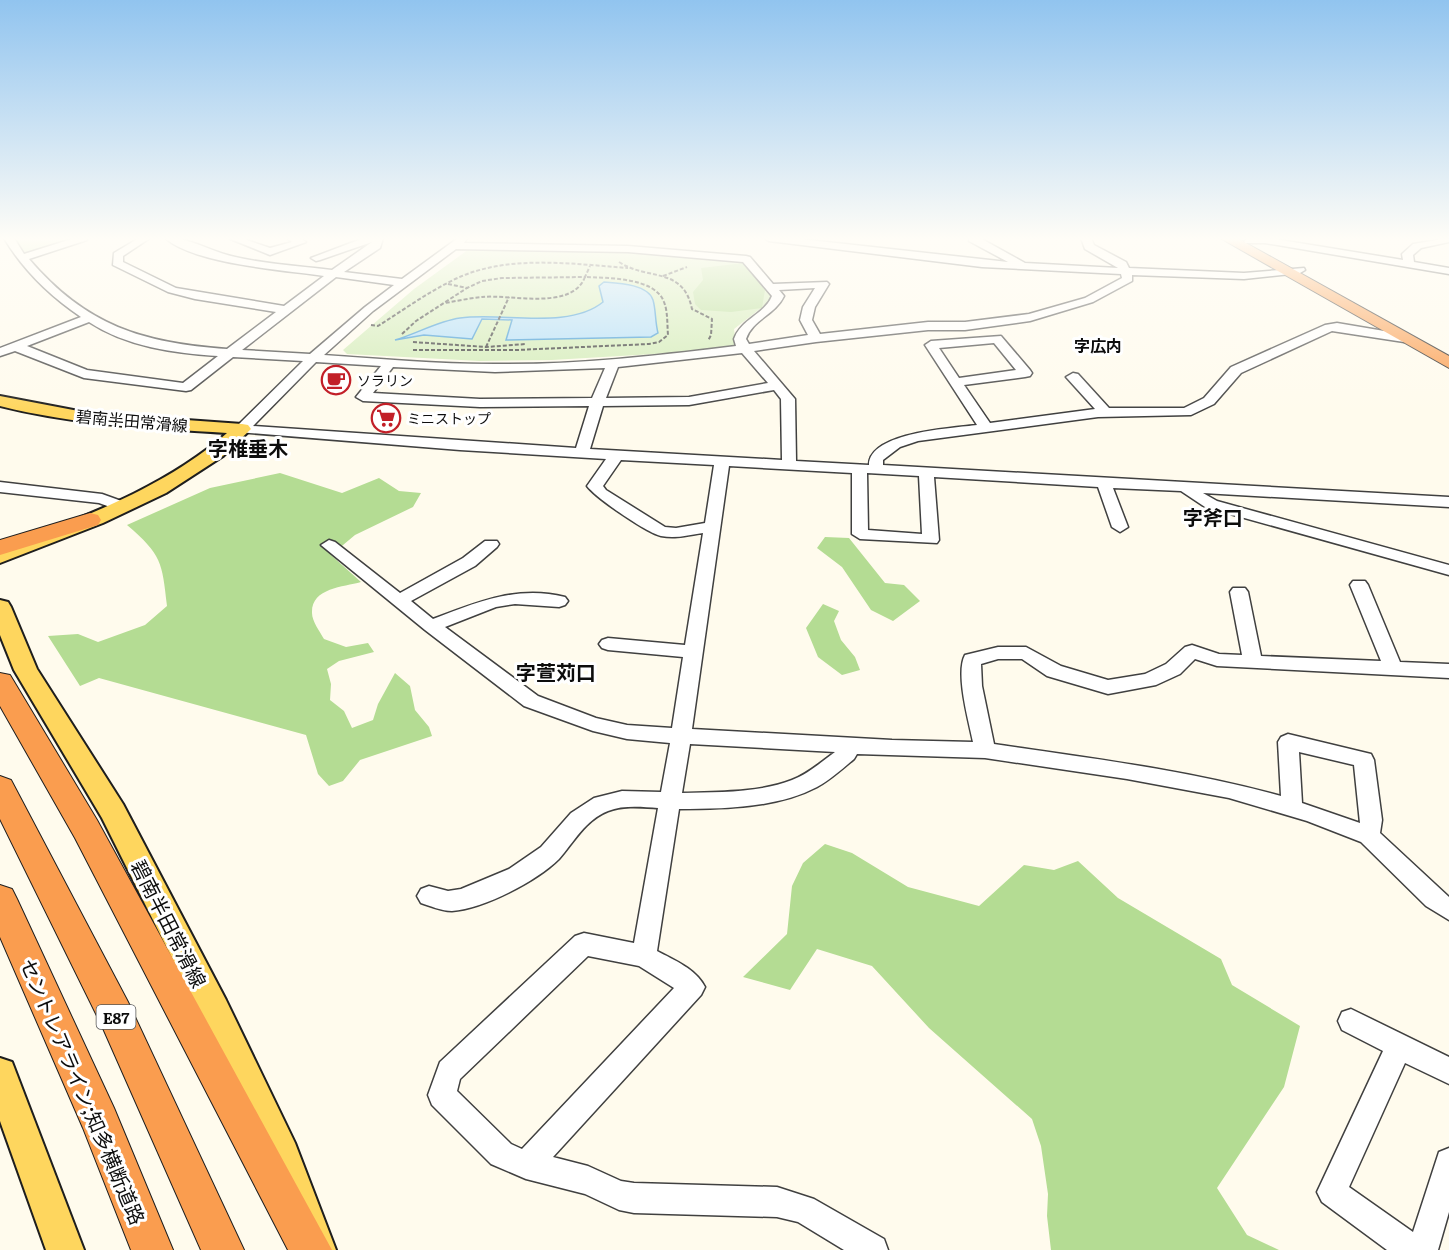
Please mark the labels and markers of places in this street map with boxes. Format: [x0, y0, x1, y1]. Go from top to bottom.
cafe icon: ソラリン [320, 364, 352, 396]
place label: ソラリン [357, 370, 413, 390]
supermarket icon: ミニストップ [370, 402, 402, 434]
place label: ミニストップ [407, 408, 491, 428]

